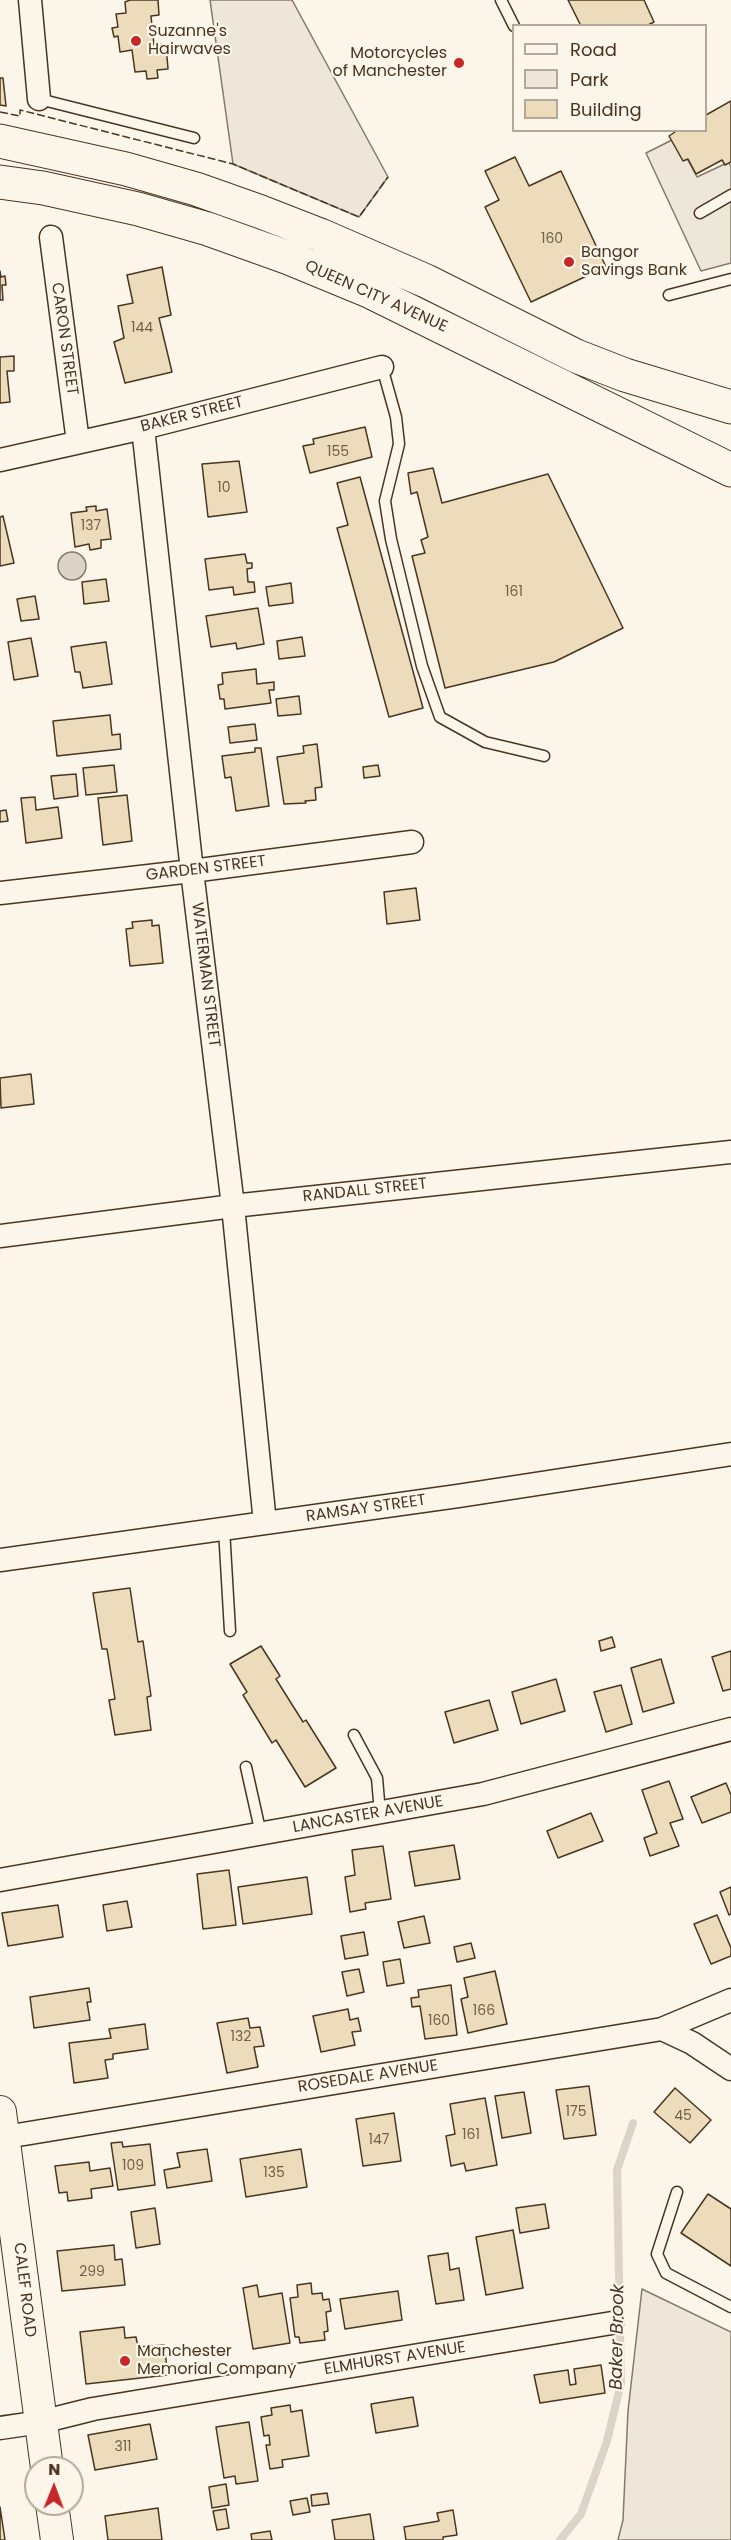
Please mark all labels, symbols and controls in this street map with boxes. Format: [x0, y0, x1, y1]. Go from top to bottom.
place label: Suzanne's Hairwaves [148, 22, 231, 60]
legend [512, 24, 707, 132]
marker: Suzanne's Hairwaves [129, 34, 143, 48]
text: Road [570, 37, 617, 62]
place label: Motorcycles of Manchester [332, 44, 447, 82]
marker: Motorcycles of Manchester [452, 56, 466, 70]
text: Park [570, 67, 609, 92]
text: Building [570, 97, 642, 122]
house number: 160 [541, 231, 563, 247]
place label: Bangor Savings Bank [581, 243, 687, 281]
marker: Bangor Savings Bank [562, 255, 576, 269]
street label: QUEEN CITY AVENUE [302, 257, 450, 337]
street label: CARON STREET [47, 281, 81, 397]
house number: 144 [131, 320, 153, 336]
street label: BAKER STREET [139, 393, 245, 437]
house number: 155 [327, 444, 349, 460]
house number: 10 [217, 480, 231, 496]
house number: 137 [81, 518, 101, 534]
house number: 161 [505, 584, 523, 600]
street label: GARDEN STREET [145, 852, 267, 886]
street label: WATERMAN STREET [187, 901, 223, 1049]
street label: RANDALL STREET [302, 1175, 428, 1207]
street label: RAMSAY STREET [305, 1491, 427, 1527]
street label: LANCASTER AVENUE [291, 1792, 445, 1838]
house number: 166 [473, 2003, 495, 2019]
house number: 160 [428, 2013, 450, 2029]
house number: 132 [231, 2029, 251, 2045]
street label: ROSEDALE AVENUE [297, 2056, 439, 2098]
house number: 175 [566, 2104, 586, 2120]
house number: 45 [674, 2108, 692, 2124]
house number: 161 [462, 2127, 480, 2143]
house number: 147 [369, 2132, 389, 2148]
house number: 109 [122, 2158, 144, 2174]
house number: 135 [263, 2165, 285, 2181]
street label: CALEF ROAD [9, 2242, 39, 2338]
house number: 299 [79, 2264, 105, 2280]
water label: Baker Brook [606, 2284, 630, 2390]
street label: ELMHURST AVENUE [323, 2338, 467, 2380]
place label: Manchester Memorial Company [137, 2342, 296, 2380]
marker: Manchester Memorial Company [118, 2354, 132, 2368]
house number: 311 [114, 2439, 132, 2455]
north arrow [24, 2456, 84, 2516]
text: N [48, 2458, 61, 2481]

